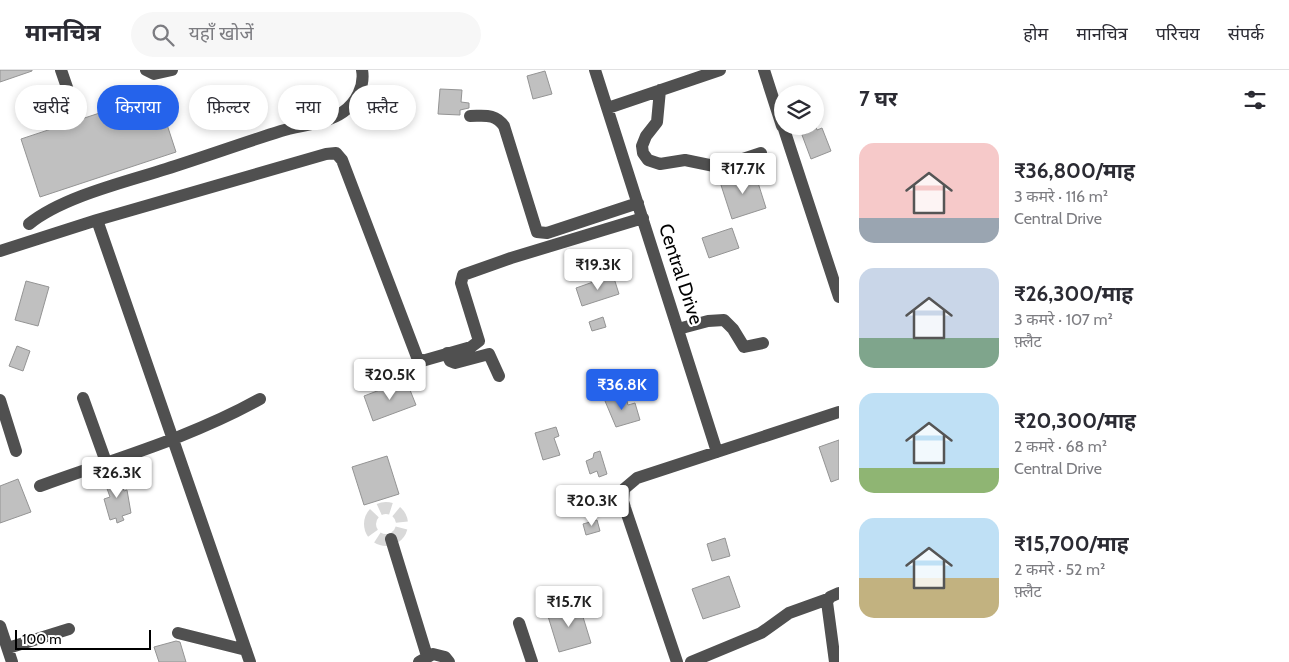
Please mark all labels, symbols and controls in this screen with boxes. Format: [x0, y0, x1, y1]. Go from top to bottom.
search box [131, 12, 481, 57]
text: मानचित्र [25, 18, 101, 47]
icon: search [149, 21, 177, 49]
text: यहाँ खोजें [189, 22, 254, 45]
text: होम [1023, 23, 1048, 45]
text: मानचित्र [1076, 23, 1128, 45]
text: परिचय [1156, 23, 1200, 45]
text: संपर्क [1228, 23, 1264, 45]
chip: खरीदें [15, 85, 87, 130]
chip: किराया [97, 85, 179, 130]
chip: फ़िल्टर [189, 85, 268, 130]
chip: नया [278, 85, 339, 130]
chip: फ़्लैट [349, 85, 416, 130]
map controls [774, 85, 824, 135]
button: layers [774, 85, 824, 135]
text: 7 घर [859, 86, 897, 111]
icon: filters [1241, 86, 1269, 114]
pin: ₹17.7K [702, 152, 784, 195]
text: ₹36,800/माह [1014, 158, 1135, 183]
text: ₹17.7K [721, 159, 765, 178]
icon: home [899, 163, 959, 223]
text: 3 कमरे · 116 m² [1014, 187, 1108, 206]
text: Central Drive [1014, 209, 1102, 228]
street label: Central Drive [654, 221, 708, 327]
pin: ₹19.3K [557, 248, 639, 291]
text: ₹19.3K [575, 255, 621, 274]
text: ₹26,300/माह [1014, 281, 1133, 306]
icon: home [899, 288, 959, 348]
text: 3 कमरे · 107 m² [1014, 310, 1113, 329]
text: फ़्लैट [1014, 332, 1042, 351]
pin: ₹20.5K [349, 358, 431, 401]
text: ₹20.5K [365, 365, 415, 384]
pin: ₹36.8K [581, 368, 663, 411]
text: ₹36.8K [597, 375, 647, 394]
text: ₹20,300/माह [1014, 408, 1136, 433]
icon: home [899, 413, 959, 473]
text: 2 कमरे · 68 m² [1014, 437, 1107, 456]
pin: ₹26.3K [76, 456, 158, 499]
text: Central Drive [1014, 459, 1102, 478]
text: ₹26.3K [93, 463, 141, 482]
pin: ₹20.3K [551, 484, 633, 527]
text: ₹20.3K [567, 491, 617, 510]
text: ₹15,700/माह [1014, 531, 1129, 556]
icon: home [899, 538, 959, 598]
text: 2 कमरे · 52 m² [1014, 560, 1105, 579]
text: फ़्लैट [1014, 582, 1042, 601]
pin: ₹15.7K [528, 586, 610, 628]
text: ₹15.7K [547, 592, 591, 611]
scale bar [15, 627, 151, 650]
text: 100 m [22, 630, 62, 648]

